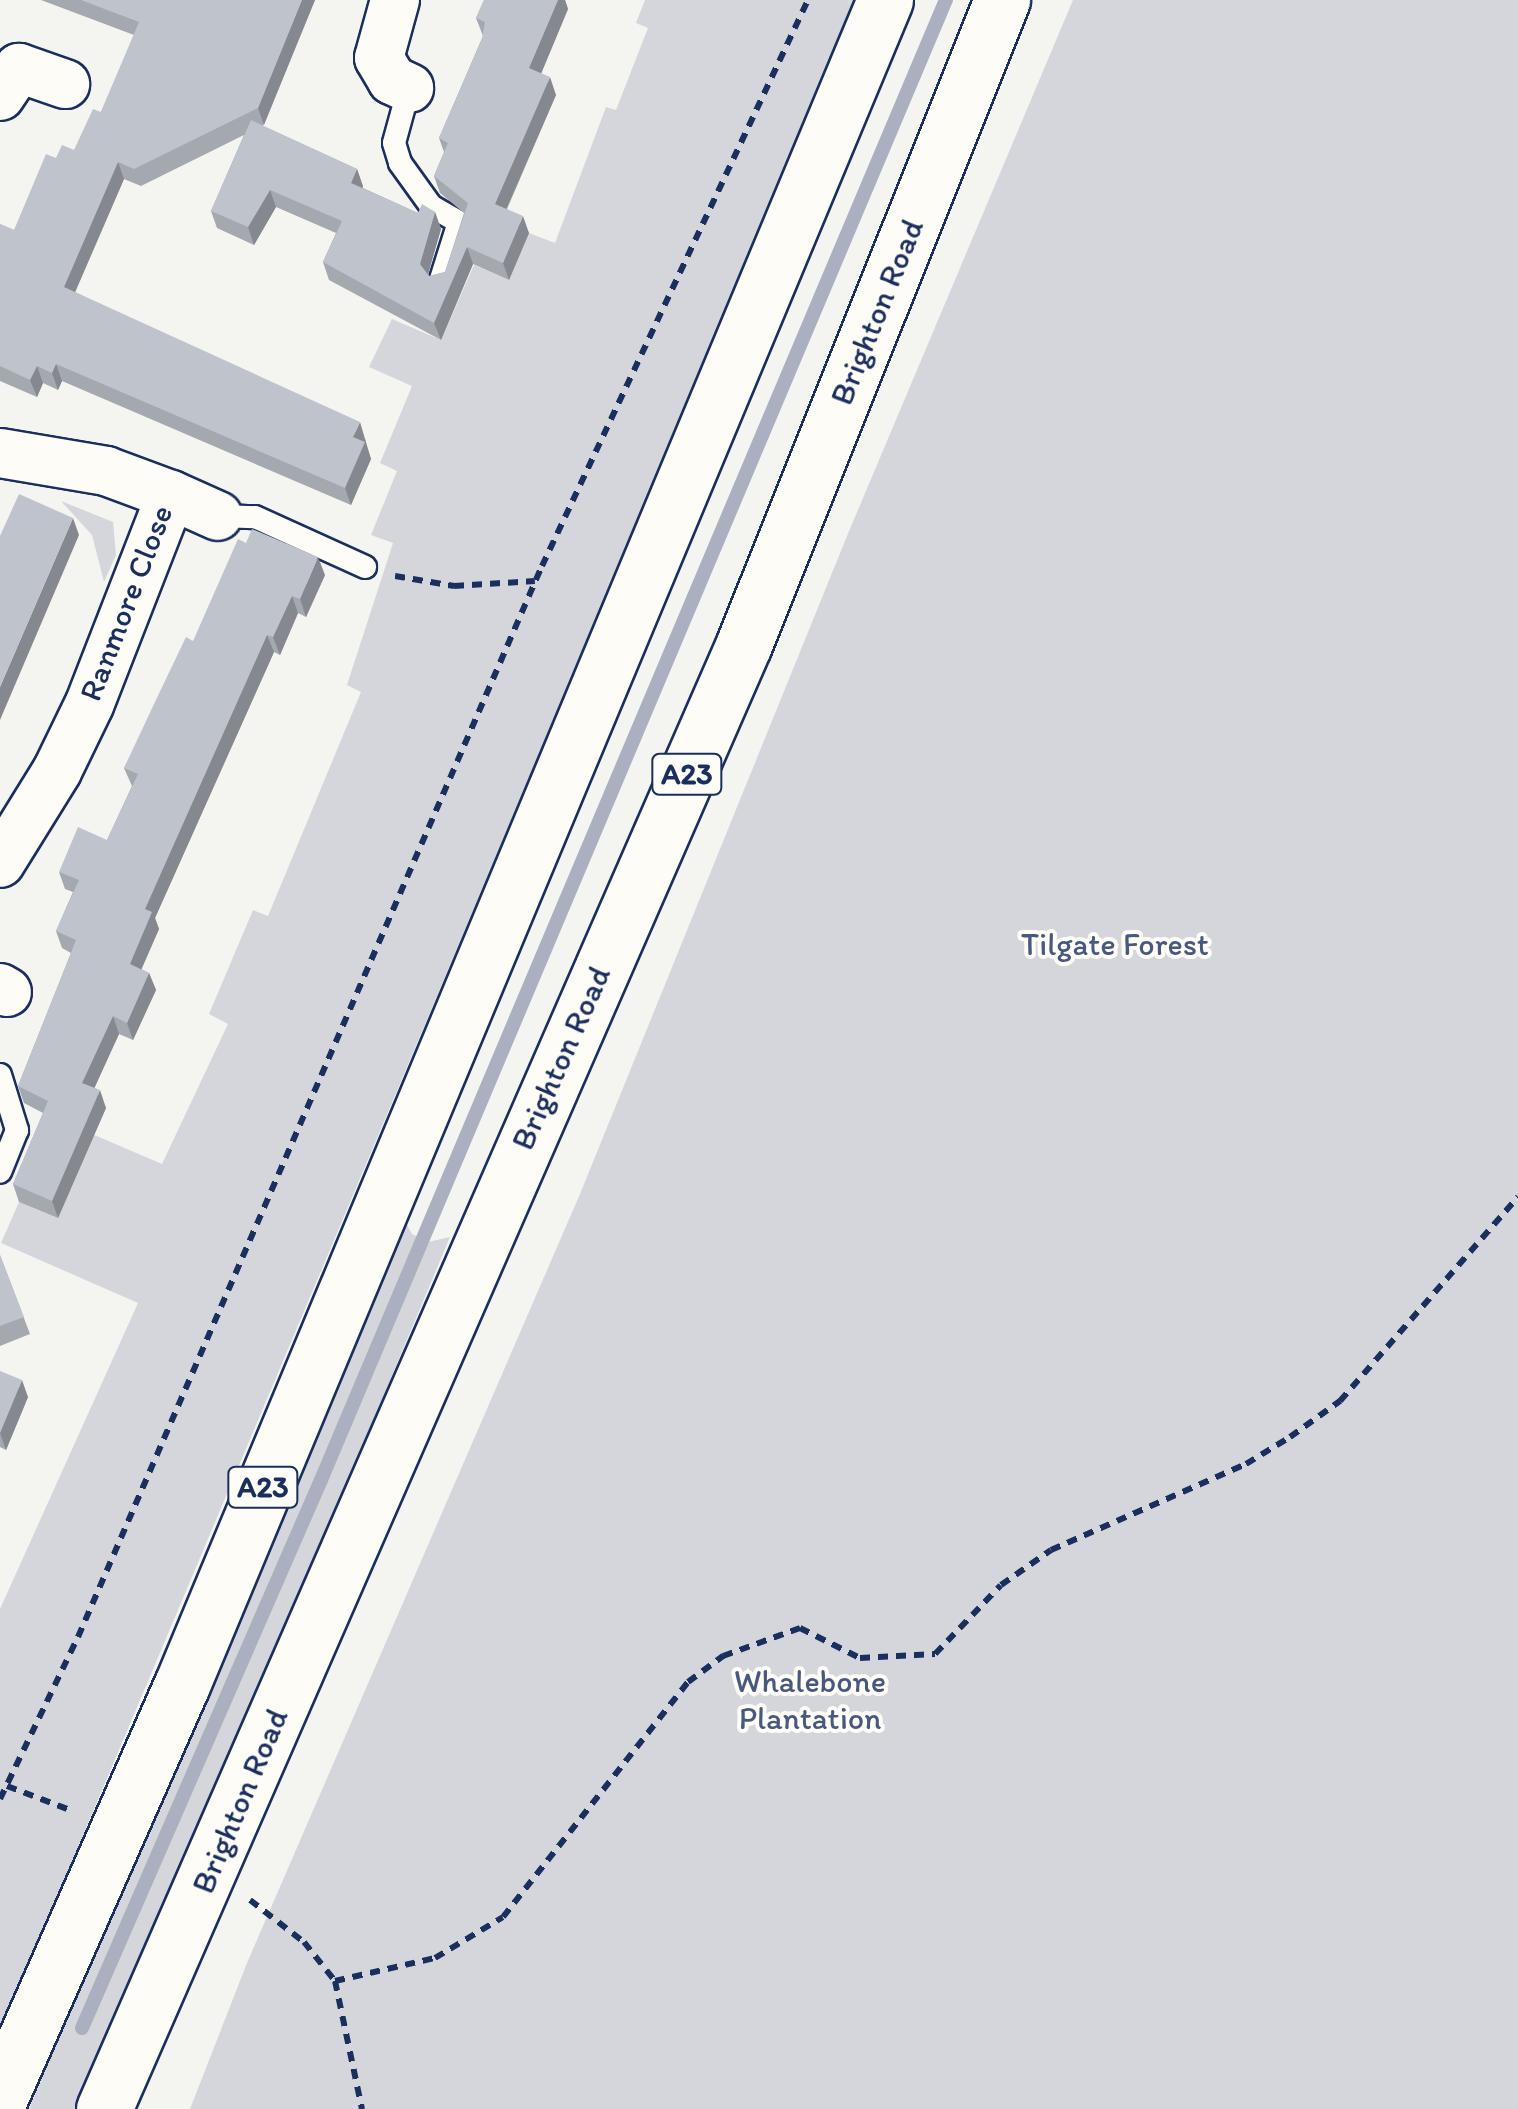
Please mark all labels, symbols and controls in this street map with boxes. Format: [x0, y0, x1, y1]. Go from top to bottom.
street label: Brighton Road [822, 214, 932, 410]
street label: Ranmore Close [71, 500, 181, 706]
road number: A23 [650, 749, 724, 799]
park label: Tilgate Forest [1021, 925, 1209, 963]
street label: Brighton Road [504, 961, 618, 1155]
road number: A23 [226, 1462, 300, 1512]
park label: Whalebone Plantation [734, 1663, 886, 1738]
street label: Brighton Road [184, 1703, 296, 1899]

